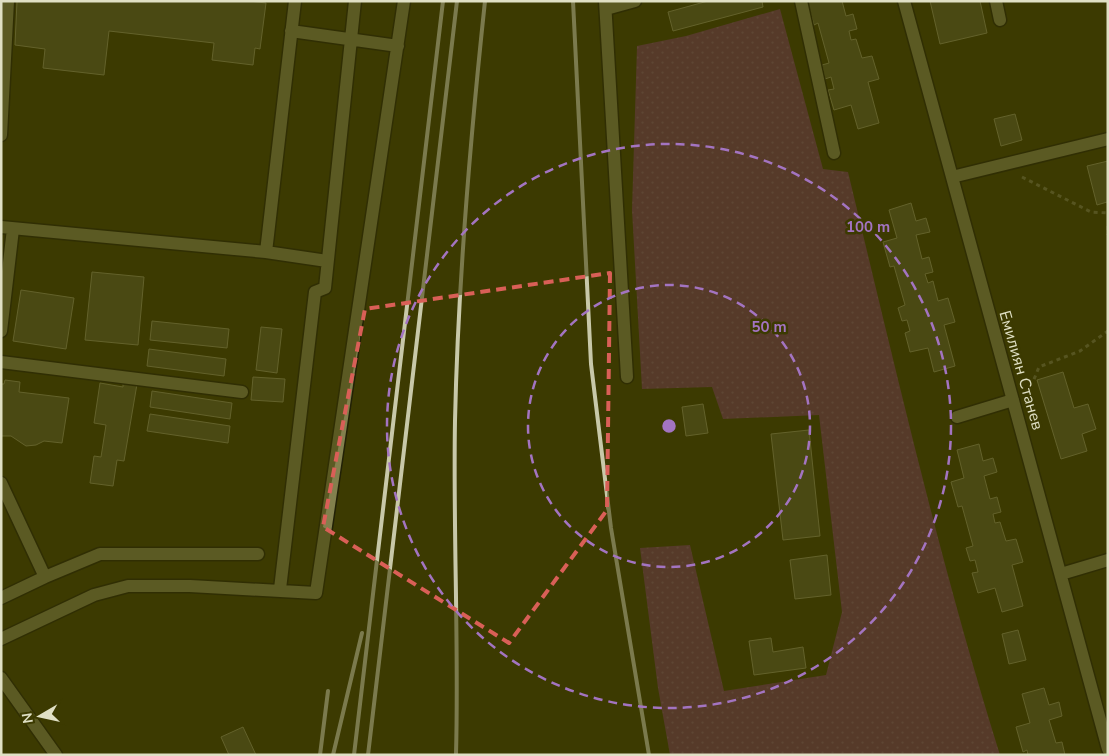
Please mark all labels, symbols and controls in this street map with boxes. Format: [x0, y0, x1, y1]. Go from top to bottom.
text: 100 m [846, 217, 890, 237]
street label: Емилиян Станев [993, 308, 1049, 433]
text: 50 m [751, 317, 787, 337]
centre of rings [660, 417, 678, 435]
north arrow [15, 691, 65, 741]
text: N [17, 711, 38, 725]

